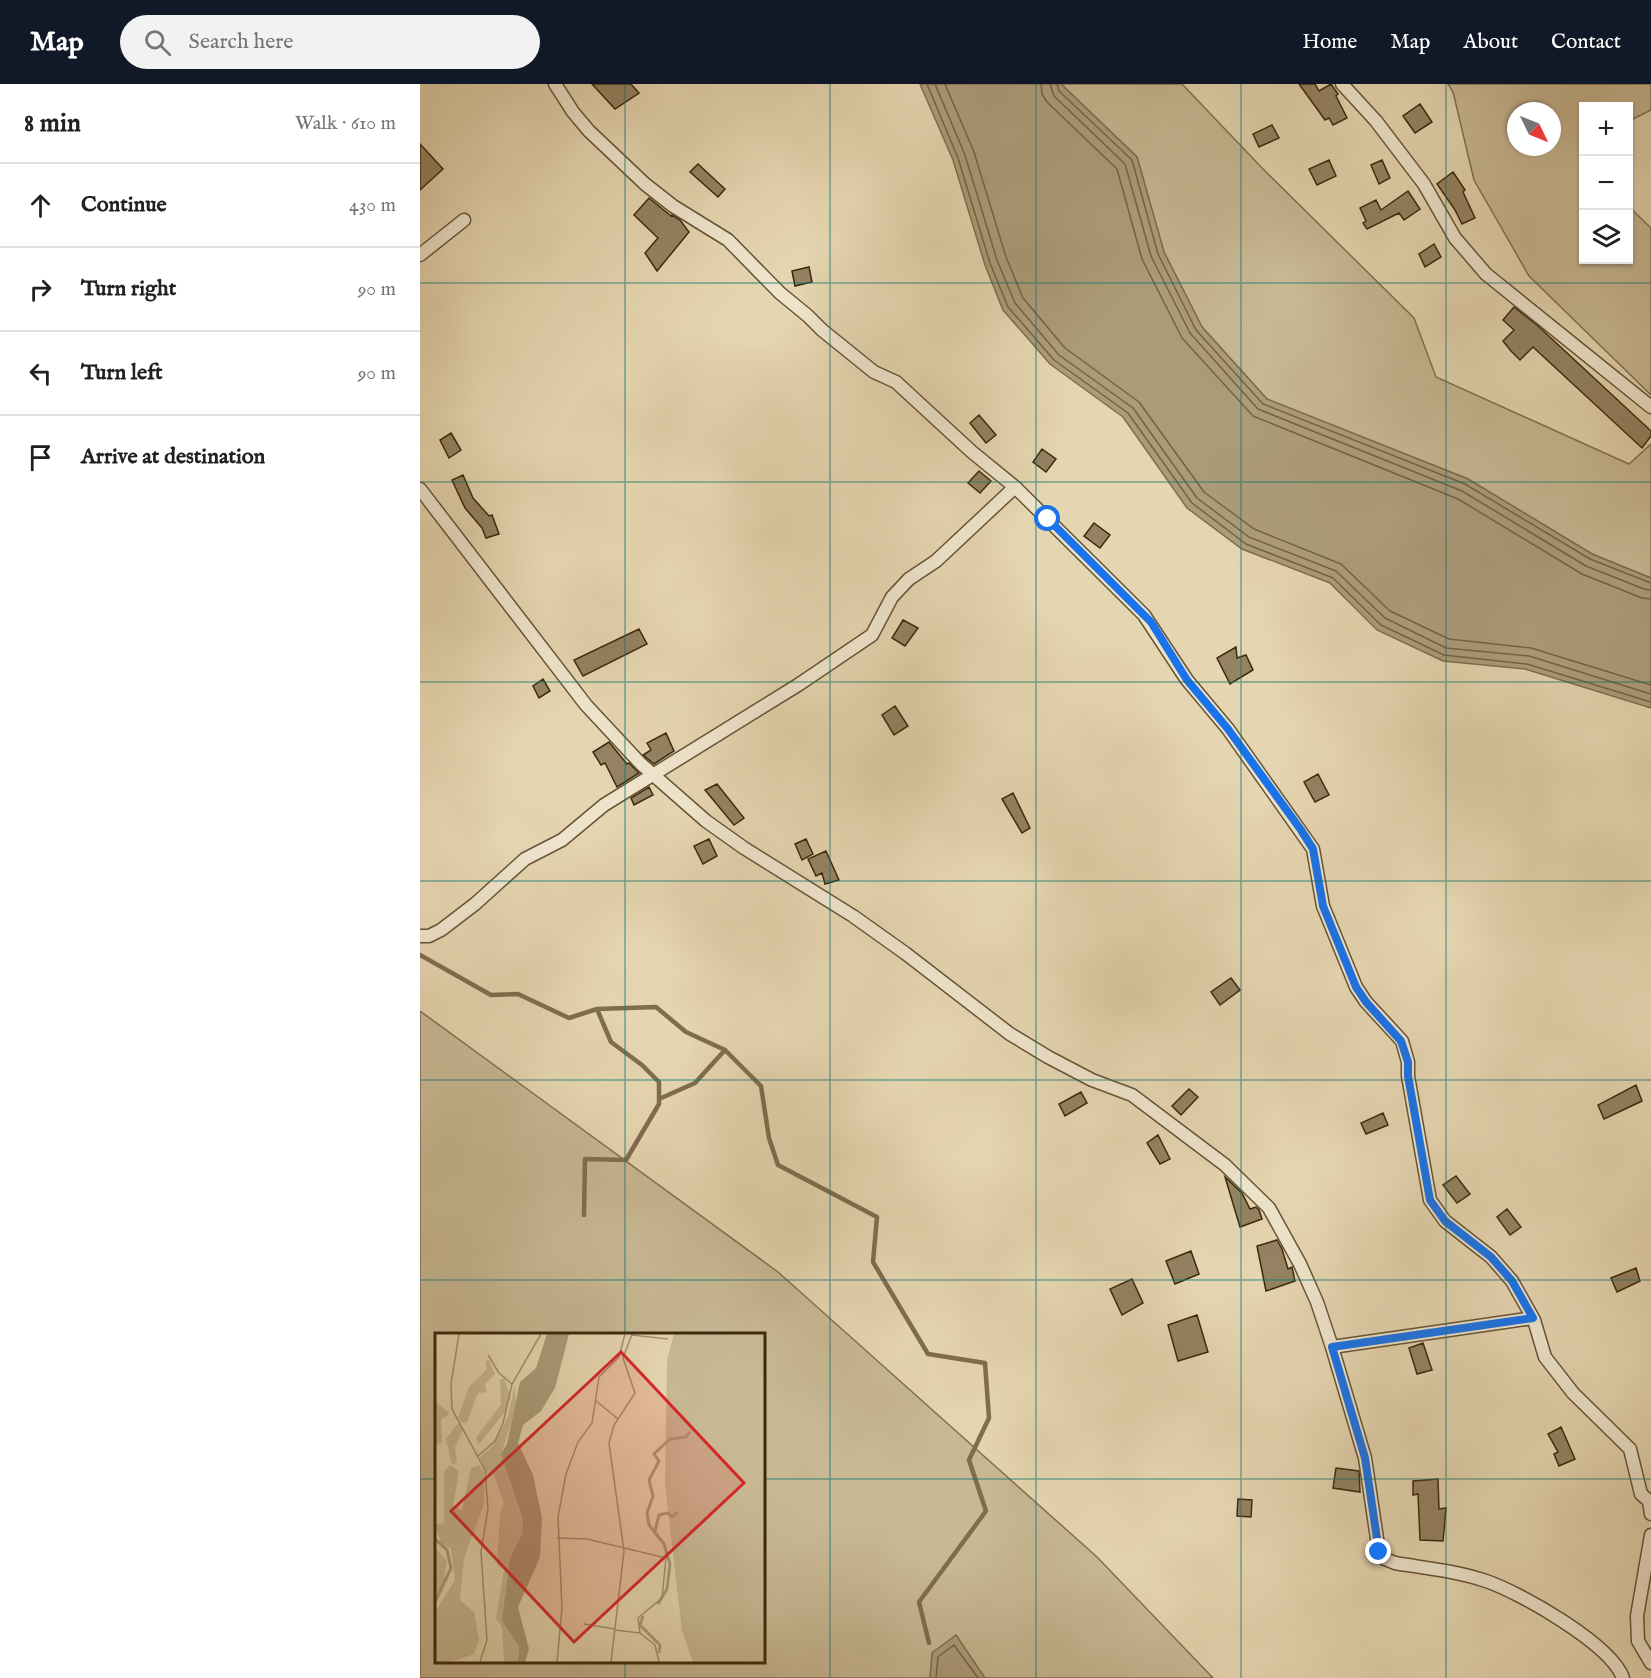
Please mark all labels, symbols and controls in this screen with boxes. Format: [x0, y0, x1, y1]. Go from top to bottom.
search box [120, 15, 540, 69]
text: Map [30, 25, 84, 60]
icon: search [141, 26, 174, 59]
text: Search here [189, 28, 293, 56]
text: Home [1302, 29, 1357, 56]
text: Map [1390, 29, 1430, 56]
text: About [1463, 29, 1518, 56]
text: Contact [1551, 29, 1621, 56]
north arrow [1507, 102, 1561, 156]
map controls [1579, 102, 1633, 264]
button: + [1579, 102, 1633, 156]
text: 8 min [24, 107, 81, 140]
text: Walk · 610 m [295, 111, 396, 136]
button: − [1579, 156, 1633, 210]
icon: ahead [24, 189, 57, 222]
text: Continue [81, 191, 167, 219]
text: 430 m [349, 193, 396, 218]
button: layers [1579, 210, 1633, 264]
icon: right [24, 273, 57, 306]
text: Turn right [81, 275, 176, 303]
text: 90 m [358, 277, 396, 302]
icon: left [24, 357, 57, 390]
text: Turn left [81, 359, 163, 387]
text: 90 m [358, 361, 396, 386]
icon: arrive [24, 441, 57, 474]
text: Arrive at destination [81, 443, 265, 471]
route start [1034, 505, 1060, 531]
inset map [435, 1333, 765, 1663]
route end [1365, 1538, 1391, 1564]

